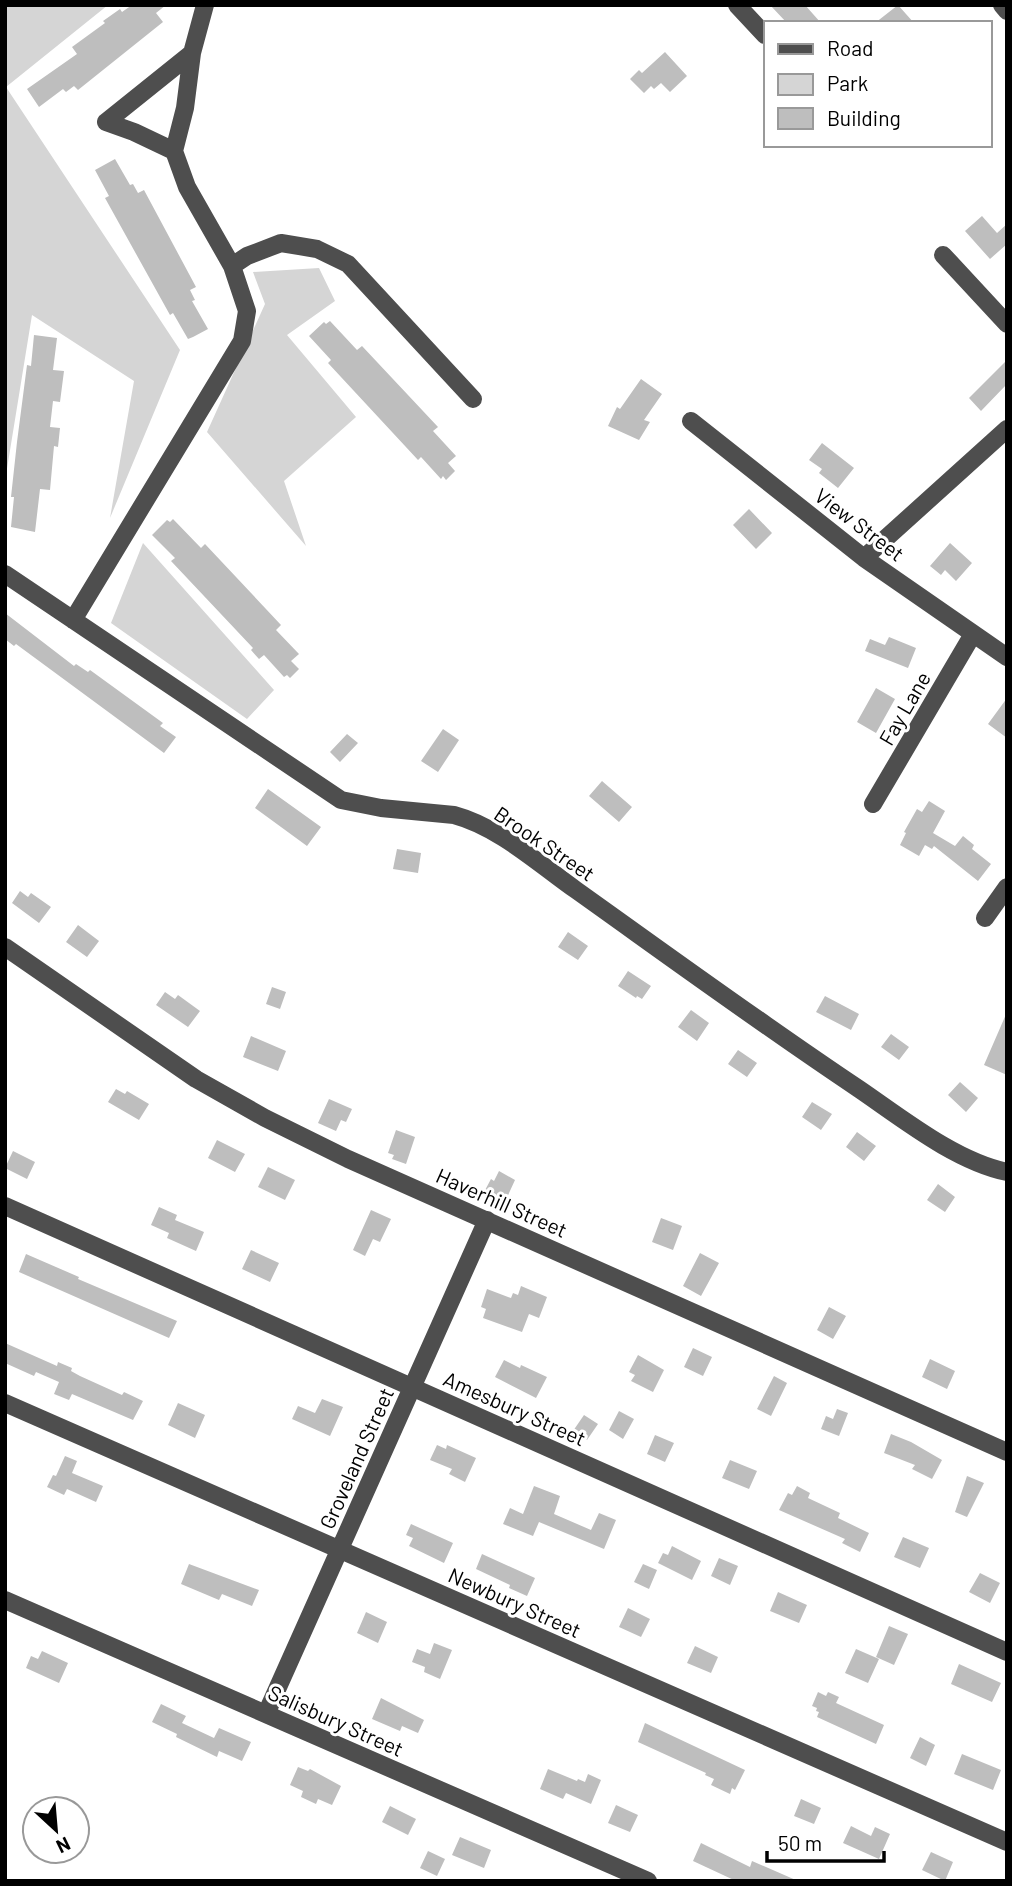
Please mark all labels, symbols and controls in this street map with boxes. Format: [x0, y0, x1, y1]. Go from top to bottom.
legend [764, 21, 991, 147]
text: Road [827, 35, 873, 60]
text: Park [827, 70, 868, 95]
text: Building [827, 105, 901, 130]
street label: View Street [810, 482, 910, 566]
street label: Fay Lane [873, 667, 935, 749]
street label: Brook Street [490, 800, 600, 886]
street label: Haverhill Street [433, 1162, 571, 1242]
street label: Amesbury Street [440, 1365, 590, 1451]
street label: Groveland Street [314, 1383, 398, 1533]
street label: Newbury Street [445, 1562, 585, 1642]
street label: Salisbury Street [264, 1679, 408, 1761]
north arrow [21, 1795, 91, 1865]
scale bar [767, 1820, 884, 1864]
text: 50 m [778, 1830, 822, 1855]
text: N [53, 1833, 74, 1859]

